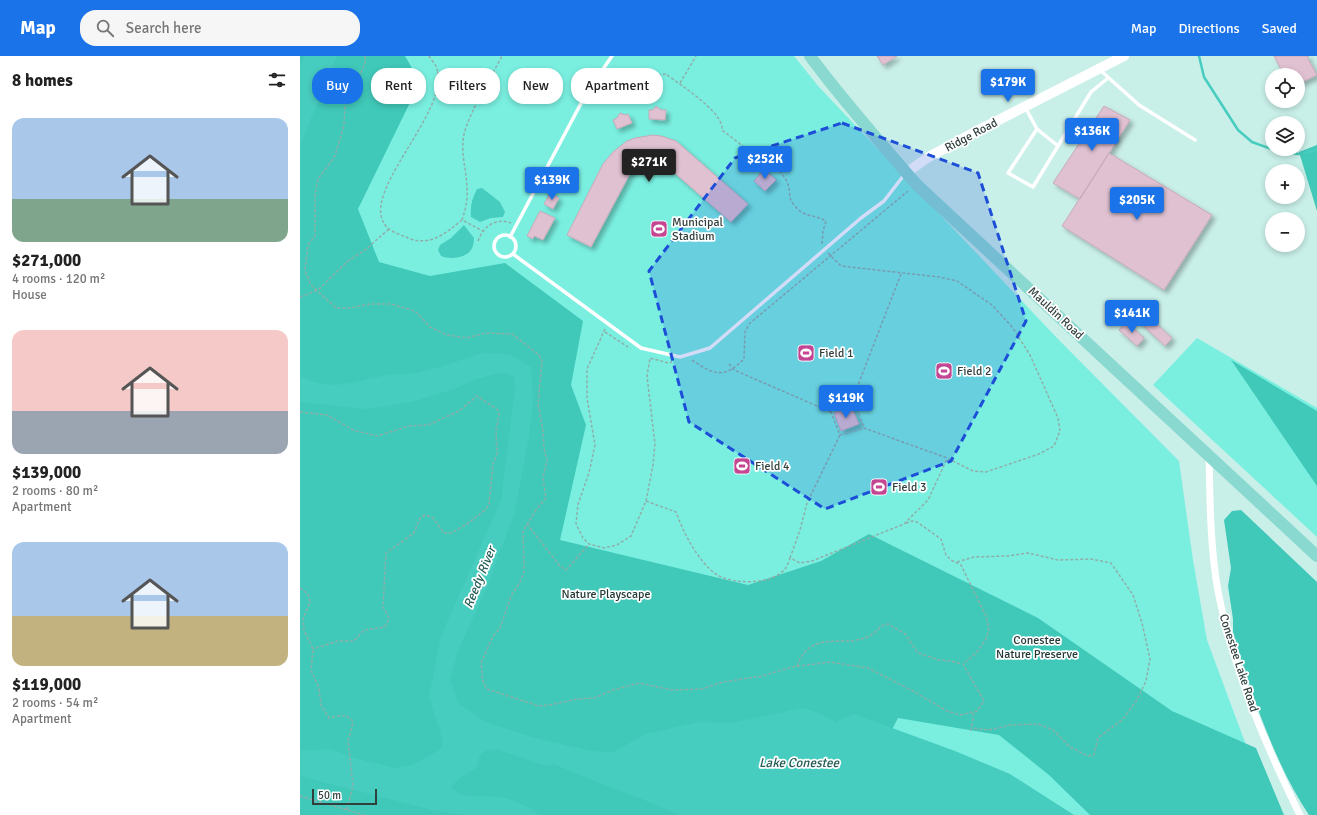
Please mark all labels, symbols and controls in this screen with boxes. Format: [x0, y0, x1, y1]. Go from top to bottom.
search box [80, 10, 360, 46]
text: Map [20, 16, 56, 40]
icon: search [94, 17, 116, 39]
text: Search here [126, 19, 201, 37]
text: Map [1131, 20, 1157, 37]
text: Directions [1179, 20, 1240, 37]
text: Saved [1262, 20, 1297, 37]
chip: Buy [312, 68, 363, 104]
chip: Rent [371, 68, 426, 104]
chip: Filters [434, 68, 500, 104]
chip: New [508, 68, 563, 104]
chip: Apartment [571, 68, 663, 104]
map controls [1265, 68, 1305, 252]
button: locate [1265, 68, 1305, 108]
icon: filters [266, 69, 288, 91]
pin: $179K [980, 69, 1036, 103]
text: 8 homes [12, 70, 73, 91]
text: $179K [990, 74, 1026, 90]
street label: Ridge Road [942, 115, 1000, 156]
button: layers [1265, 116, 1305, 156]
pin: $136K [1064, 118, 1120, 152]
text: $136K [1074, 123, 1110, 139]
icon: home [114, 144, 186, 216]
pin: $252K [737, 146, 793, 180]
pin: $271K [621, 149, 677, 183]
text: $252K [747, 151, 783, 167]
text: $271K [631, 154, 667, 170]
button: + [1265, 164, 1305, 204]
pin: $139K [524, 167, 580, 201]
text: $139K [534, 172, 570, 188]
pin: $205K [1109, 187, 1165, 221]
text: $205K [1119, 192, 1155, 208]
button: − [1265, 212, 1305, 252]
place label: Municipal Stadium [672, 215, 724, 244]
sports icon: Municipal Stadium [649, 219, 669, 239]
text: $271,000 [12, 250, 81, 271]
text: 4 rooms · 120 m² [12, 271, 105, 287]
street label: Mauldin Road [1025, 284, 1086, 343]
text: House [12, 287, 47, 303]
pin: $141K [1104, 300, 1160, 334]
text: $141K [1114, 305, 1150, 321]
sports icon: Field 1 [796, 343, 816, 363]
place label: Field 1 [819, 346, 853, 361]
icon: home [114, 356, 186, 428]
sports icon: Field 2 [934, 361, 954, 381]
place label: Field 2 [957, 364, 991, 379]
pin: $119K [818, 385, 874, 419]
text: $119K [828, 390, 864, 406]
sports icon: Field 4 [732, 456, 752, 476]
place label: Field 4 [755, 459, 790, 474]
text: $139,000 [12, 462, 81, 483]
sports icon: Field 3 [869, 477, 889, 497]
place label: Field 3 [892, 480, 926, 495]
text: 2 rooms · 80 m² [12, 483, 98, 499]
text: Apartment [12, 499, 72, 515]
water label: Reedy River [460, 542, 500, 610]
icon: home [114, 568, 186, 640]
park label: Nature Playscape [562, 587, 650, 602]
street label: Conestee Lake Road [1216, 612, 1261, 714]
park label: Conestee Nature Preserve [996, 633, 1078, 662]
text: $119,000 [12, 674, 81, 695]
text: 2 rooms · 54 m² [12, 695, 98, 711]
text: Apartment [12, 711, 72, 727]
water label: Lake Conestee [759, 755, 841, 771]
scale bar [312, 787, 377, 806]
text: 50 m [318, 789, 341, 802]

